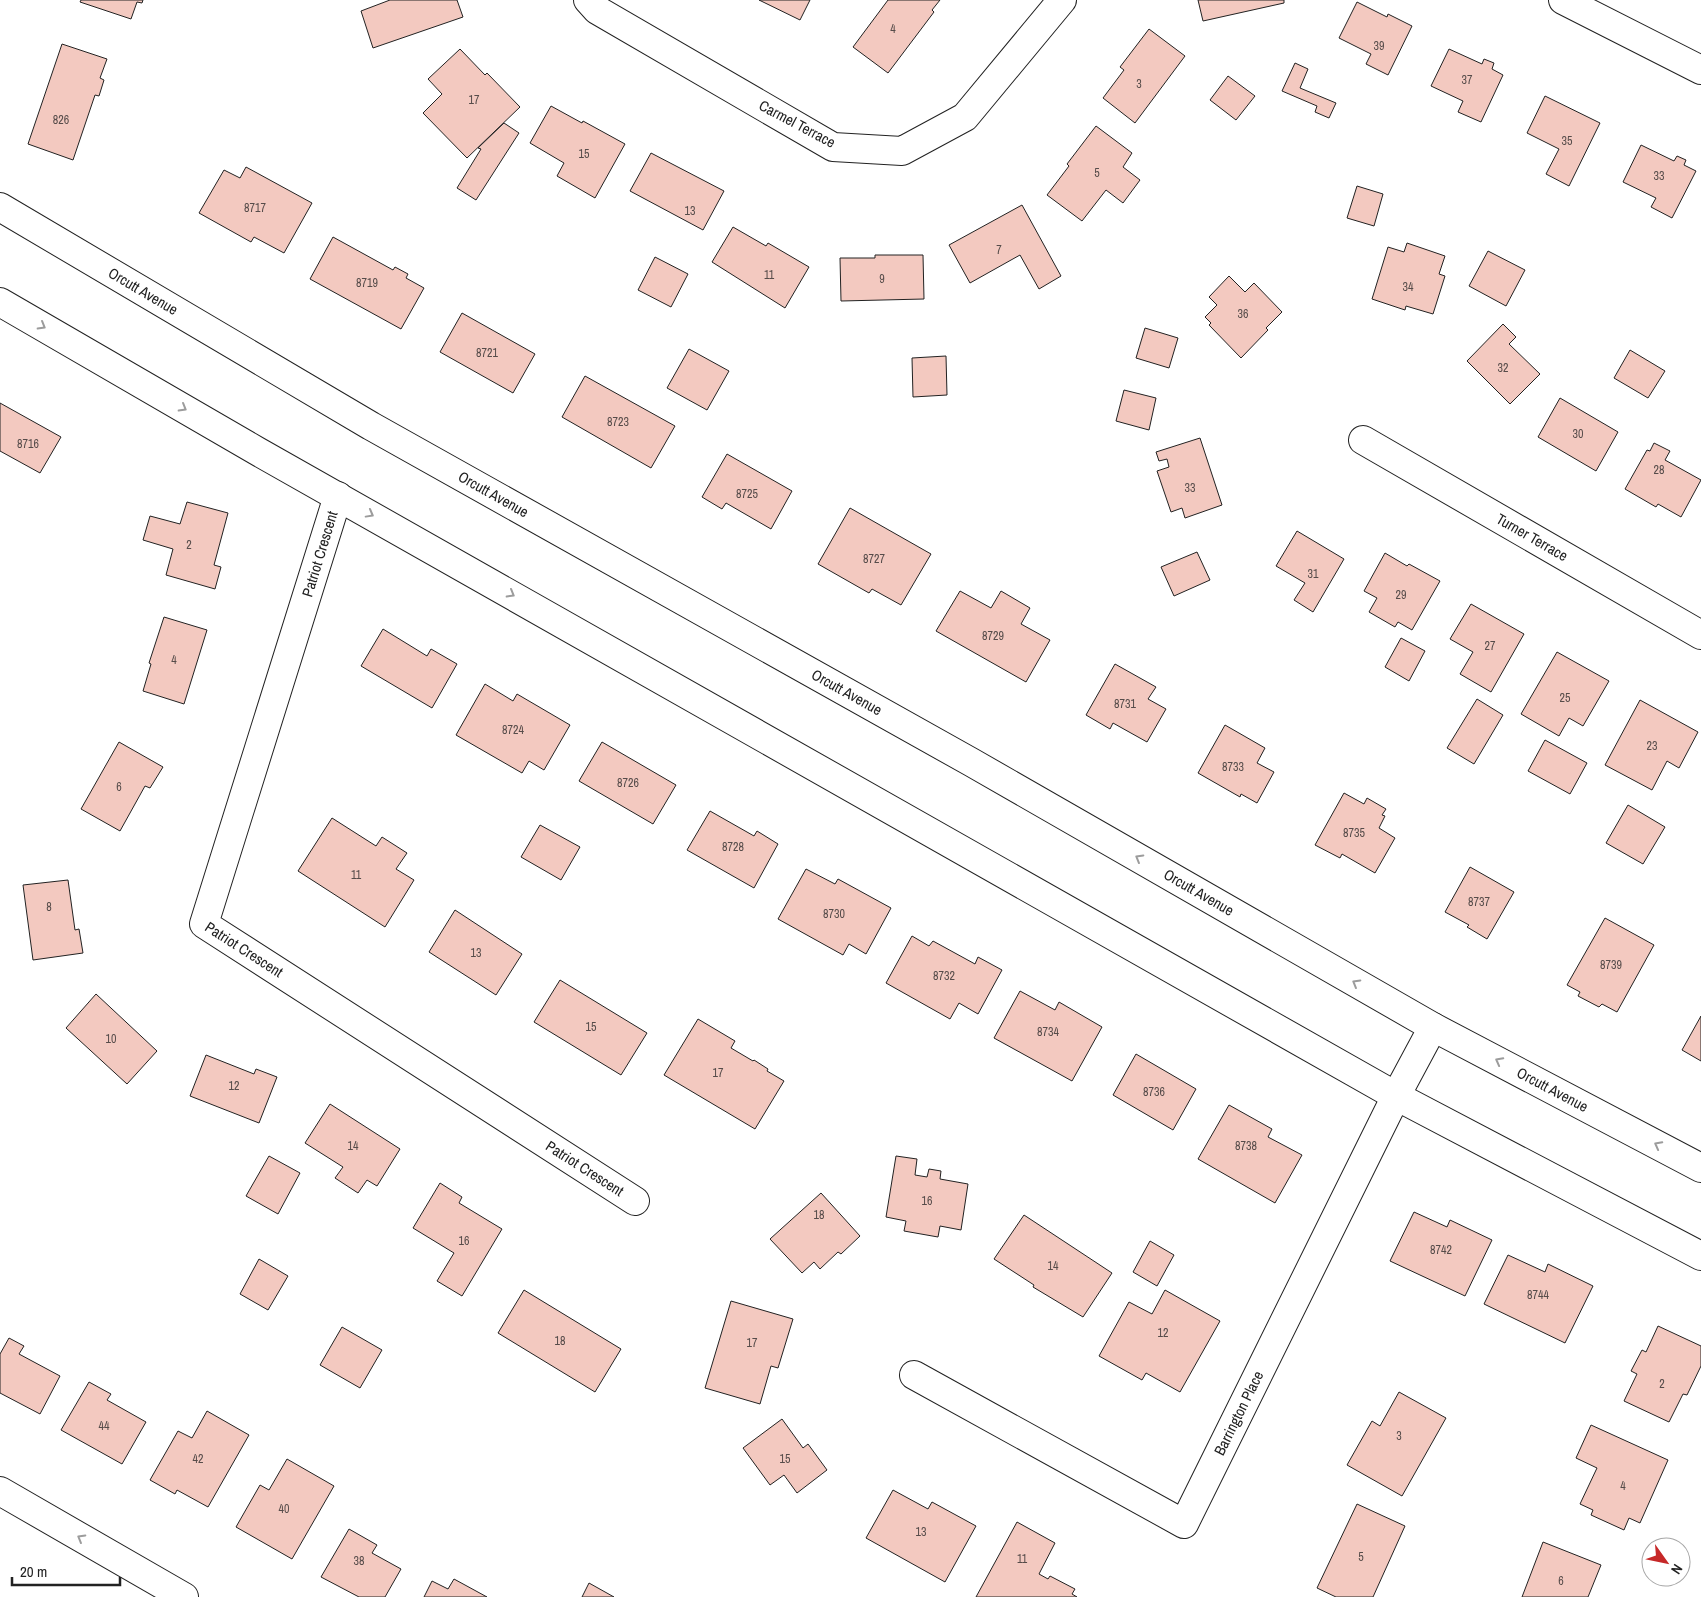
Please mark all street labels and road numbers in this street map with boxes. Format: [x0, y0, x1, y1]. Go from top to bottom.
street label: Carmel Terrace [755, 95, 839, 153]
street label: Orcutt Avenue [104, 262, 182, 320]
street label: Orcutt Avenue [454, 466, 533, 522]
street label: Patriot Crescent [296, 508, 343, 599]
street label: Turner Terrace [1492, 508, 1572, 566]
street label: Orcutt Avenue [808, 664, 886, 720]
street label: Orcutt Avenue [1160, 864, 1238, 921]
street label: Patriot Crescent [201, 916, 288, 982]
street label: Orcutt Avenue [1513, 1062, 1592, 1117]
street label: Patriot Crescent [542, 1135, 629, 1201]
street label: Barrington Place [1209, 1367, 1268, 1459]

